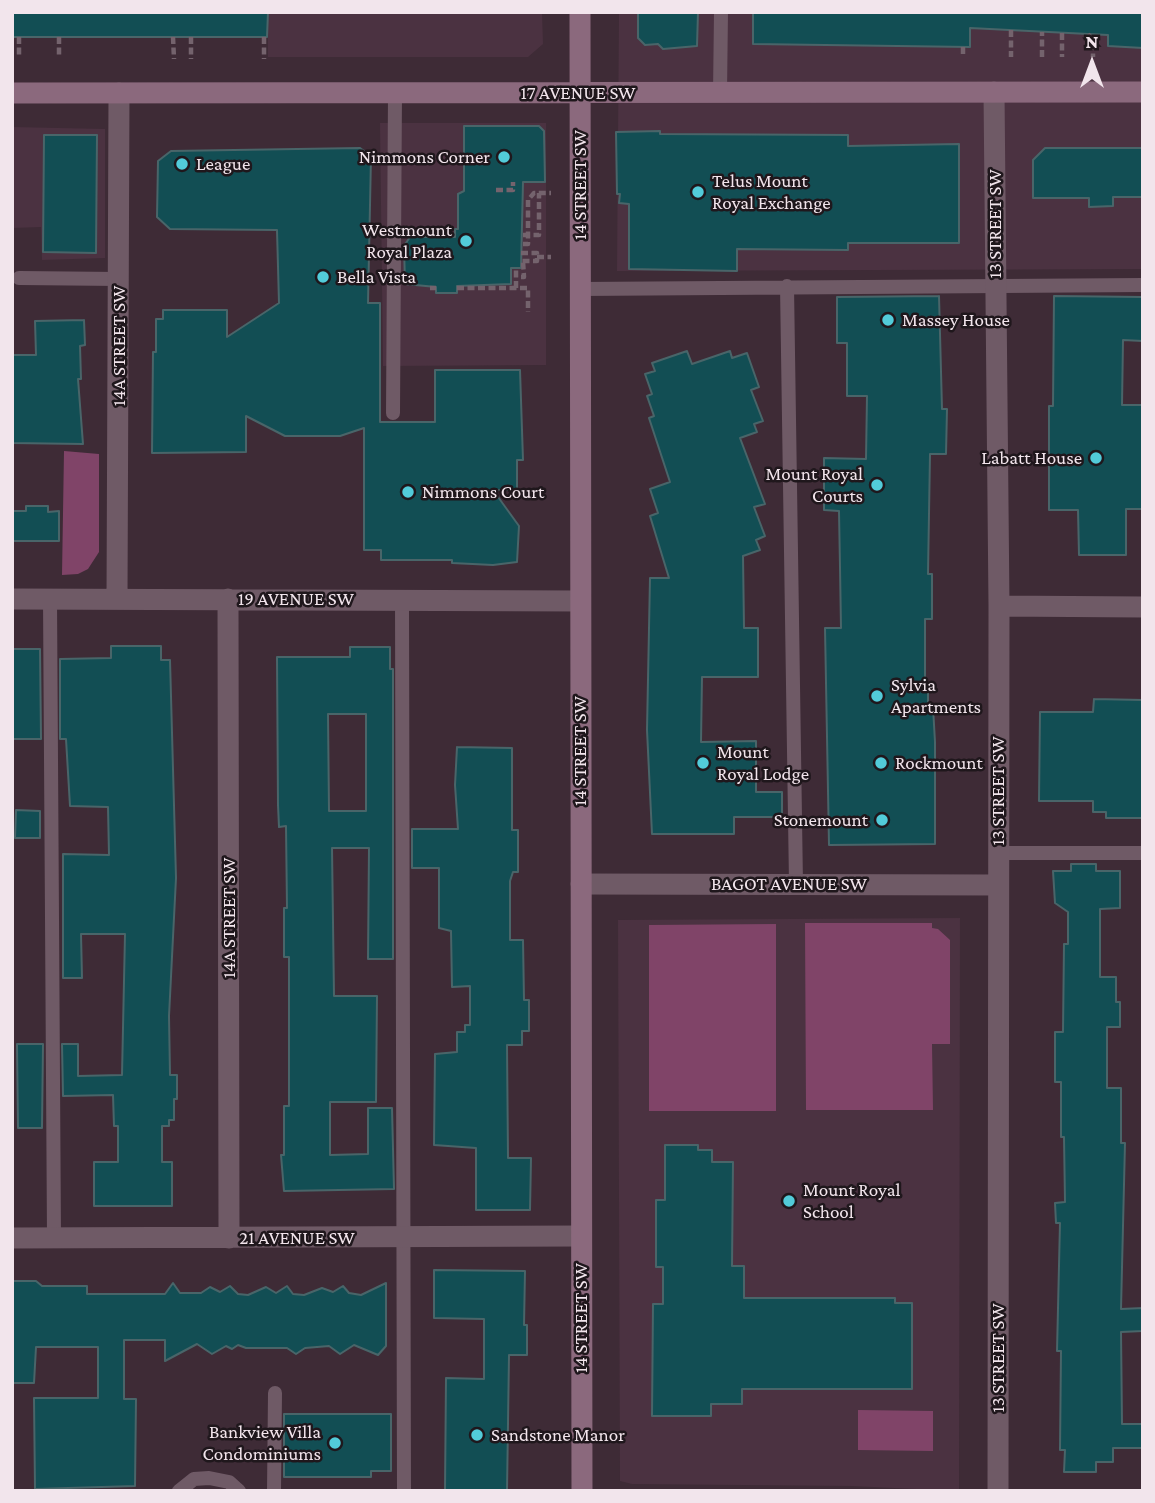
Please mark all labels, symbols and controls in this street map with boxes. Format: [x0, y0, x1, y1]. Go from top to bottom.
north arrow [1057, 28, 1127, 98]
text: N [1086, 31, 1098, 52]
street label: 17 AVENUE SW [520, 82, 636, 104]
street label: 14 STREET SW [569, 130, 591, 240]
place label: Nimmons Corner [359, 146, 490, 168]
marker: Nimmons Corner [496, 149, 512, 165]
place label: League [196, 153, 250, 175]
marker: League [174, 156, 190, 172]
street label: 13 STREET SW [984, 169, 1006, 279]
place label: Telus Mount Royal Exchange [712, 170, 831, 214]
marker: Telus Mount Royal Exchange [690, 184, 706, 200]
place label: Westmount Royal Plaza [362, 219, 452, 263]
marker: Westmount Royal Plaza [458, 233, 474, 249]
place label: Bella Vista [337, 266, 416, 288]
marker: Bella Vista [315, 269, 331, 285]
street label: 14A STREET SW [108, 286, 130, 406]
place label: Massey House [902, 309, 1010, 331]
marker: Massey House [880, 312, 896, 328]
place label: Labatt House [981, 447, 1082, 469]
marker: Labatt House [1088, 450, 1104, 466]
place label: Mount Royal Courts [766, 463, 863, 507]
marker: Mount Royal Courts [869, 477, 885, 493]
place label: Nimmons Court [422, 481, 544, 503]
marker: Nimmons Court [400, 484, 416, 500]
street label: 19 AVENUE SW [238, 588, 354, 610]
place label: Sylvia Apartments [891, 674, 981, 718]
marker: Sylvia Apartments [869, 688, 885, 704]
street label: 14 STREET SW [569, 696, 591, 806]
street label: 13 STREET SW [987, 736, 1009, 846]
place label: Mount Royal Lodge [717, 741, 809, 785]
place label: Rockmount [895, 752, 983, 774]
marker: Mount Royal Lodge [695, 755, 711, 771]
marker: Rockmount [873, 755, 889, 771]
place label: Stonemount [774, 809, 868, 831]
marker: Stonemount [874, 812, 890, 828]
street label: 14A STREET SW [218, 858, 240, 978]
street label: BAGOT AVENUE SW [711, 873, 867, 895]
place label: Mount Royal School [803, 1179, 900, 1223]
marker: Mount Royal School [781, 1193, 797, 1209]
street label: 21 AVENUE SW [239, 1227, 355, 1249]
street label: 14 STREET SW [570, 1263, 592, 1373]
street label: 13 STREET SW [987, 1303, 1009, 1413]
place label: Bankview Villa Condominiums [203, 1421, 321, 1465]
place label: Sandstone Manor [491, 1424, 625, 1446]
marker: Sandstone Manor [469, 1427, 485, 1443]
marker: Bankview Villa Condominiums [327, 1435, 343, 1451]

